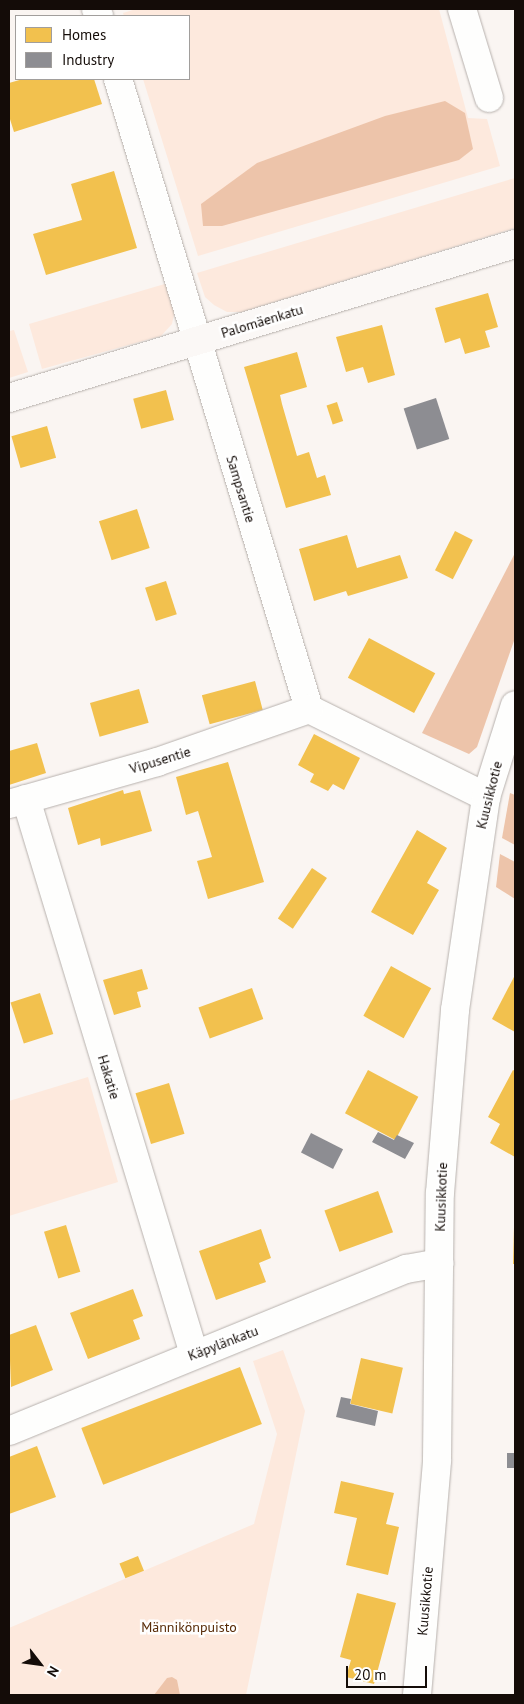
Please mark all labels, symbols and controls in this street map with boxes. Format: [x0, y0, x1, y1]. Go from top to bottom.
legend [15, 15, 190, 80]
text: Homes [62, 25, 106, 44]
text: Industry [62, 50, 114, 69]
street label: Palomäenkatu [219, 301, 305, 341]
street label: Sampsantie [223, 453, 259, 525]
street label: Vipusentie [127, 743, 193, 777]
street label: Kuusikkotie [472, 759, 506, 831]
street label: Hakatie [94, 1053, 124, 1101]
street label: Kuusikkotie [431, 1162, 451, 1232]
street label: Käpylänkatu [185, 1322, 261, 1364]
street label: Kuusikkotie [414, 1566, 436, 1636]
park label: Männikönpuisto [141, 1619, 237, 1635]
north arrow [15, 1639, 65, 1689]
scale bar [349, 1656, 430, 1688]
text: N [43, 1663, 63, 1680]
text: 20 m [354, 1665, 387, 1684]

